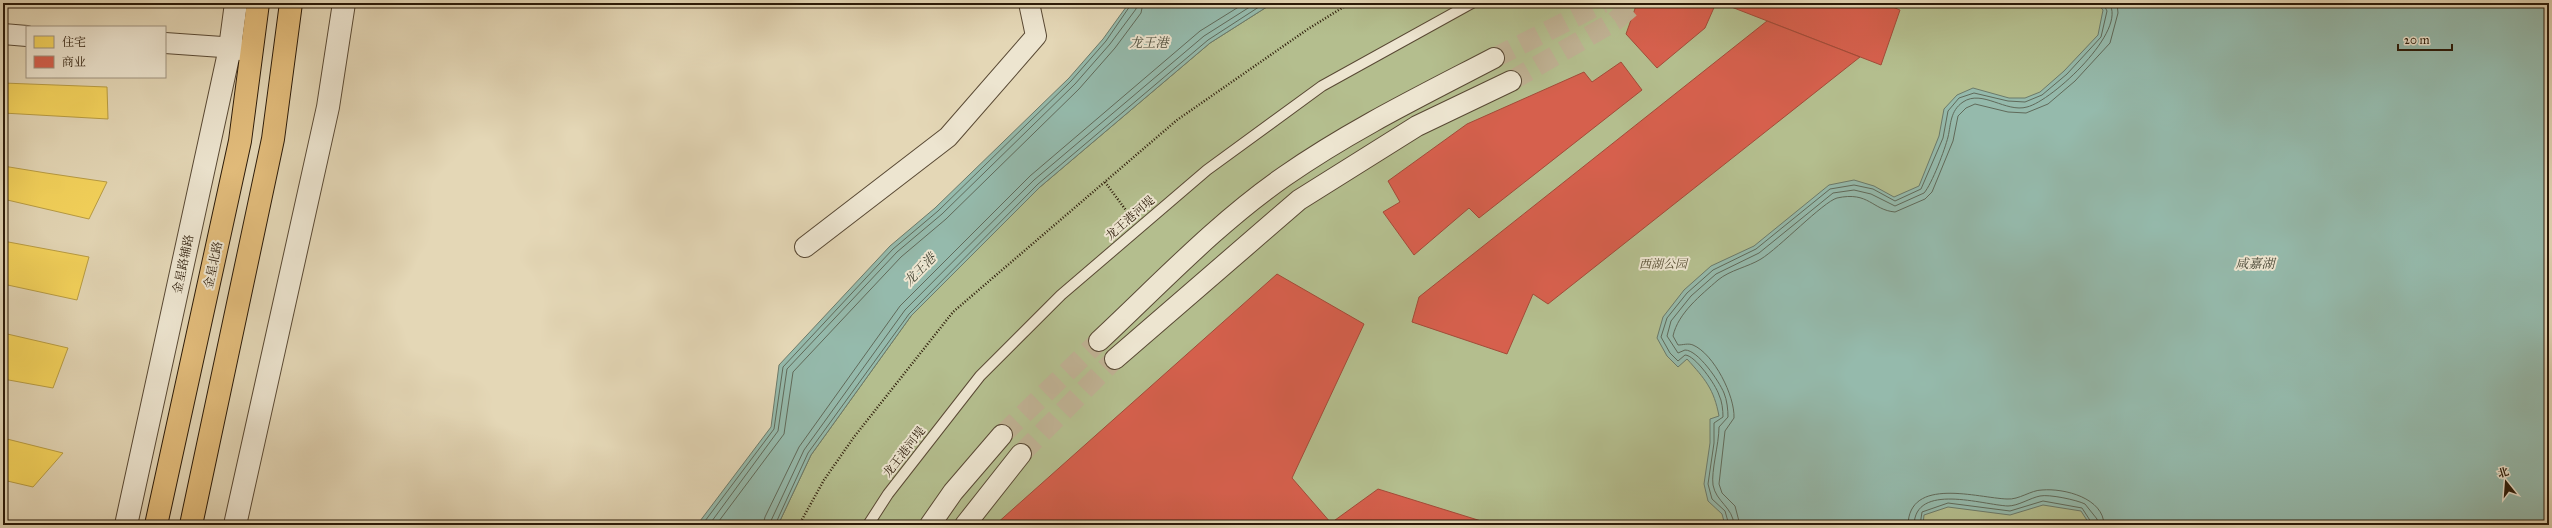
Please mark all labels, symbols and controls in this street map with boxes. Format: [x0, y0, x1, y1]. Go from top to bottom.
legend [26, 26, 166, 78]
scale bar [2398, 26, 2452, 52]
text: 20 m [2404, 33, 2430, 47]
text: 住宅 [62, 35, 86, 49]
water label: 龙王港 [1129, 35, 1170, 51]
text: 商业 [62, 55, 86, 69]
street label: 龙王港河堤 [1103, 193, 1157, 243]
street label: 金星路辅路 [170, 233, 196, 295]
street label: 金星北路 [201, 240, 225, 290]
water label: 龙王港 [901, 249, 941, 290]
water label: 咸嘉湖 [2235, 256, 2276, 272]
park label: 西湖公园 [1639, 257, 1689, 271]
street label: 龙王港河堤 [880, 424, 928, 480]
north arrow [2486, 462, 2526, 502]
text: 北 [2496, 465, 2510, 481]

